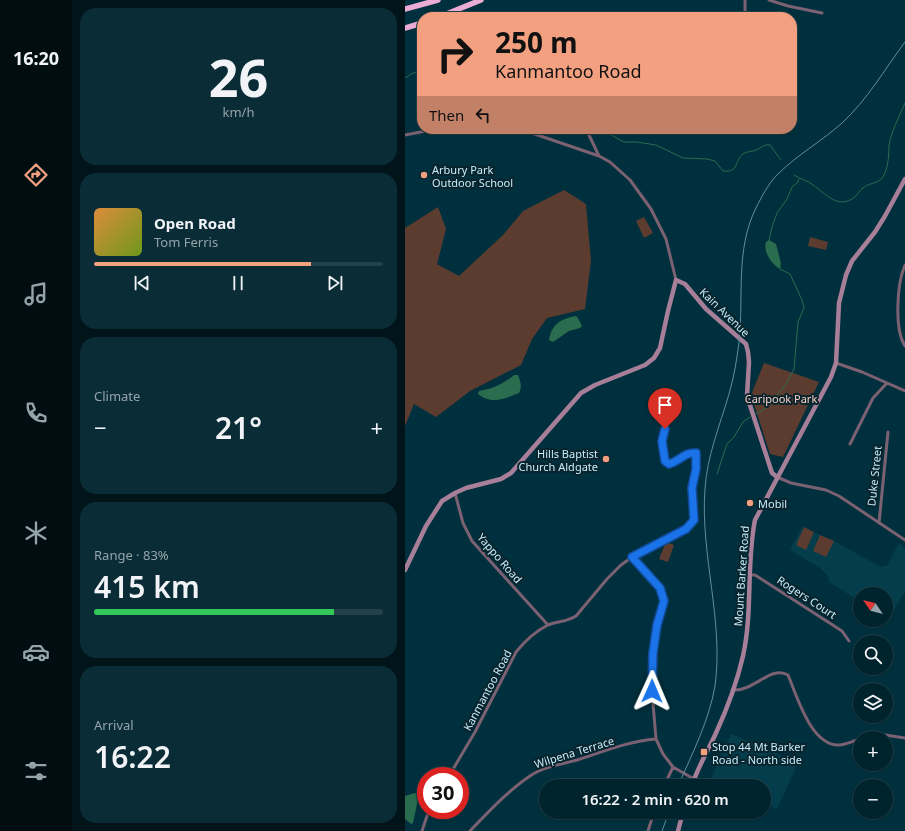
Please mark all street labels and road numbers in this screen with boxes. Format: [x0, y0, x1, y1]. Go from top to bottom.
street label: Kain Avenue [697, 284, 753, 340]
street label: Duke Street [863, 445, 885, 507]
street label: Mount Barker Road [730, 525, 752, 627]
street label: Yappo Road [474, 530, 526, 586]
street label: Rogers Court [774, 572, 840, 622]
street label: Kanmantoo Road [459, 647, 515, 733]
street label: Wilpena Terrace [532, 733, 616, 771]

